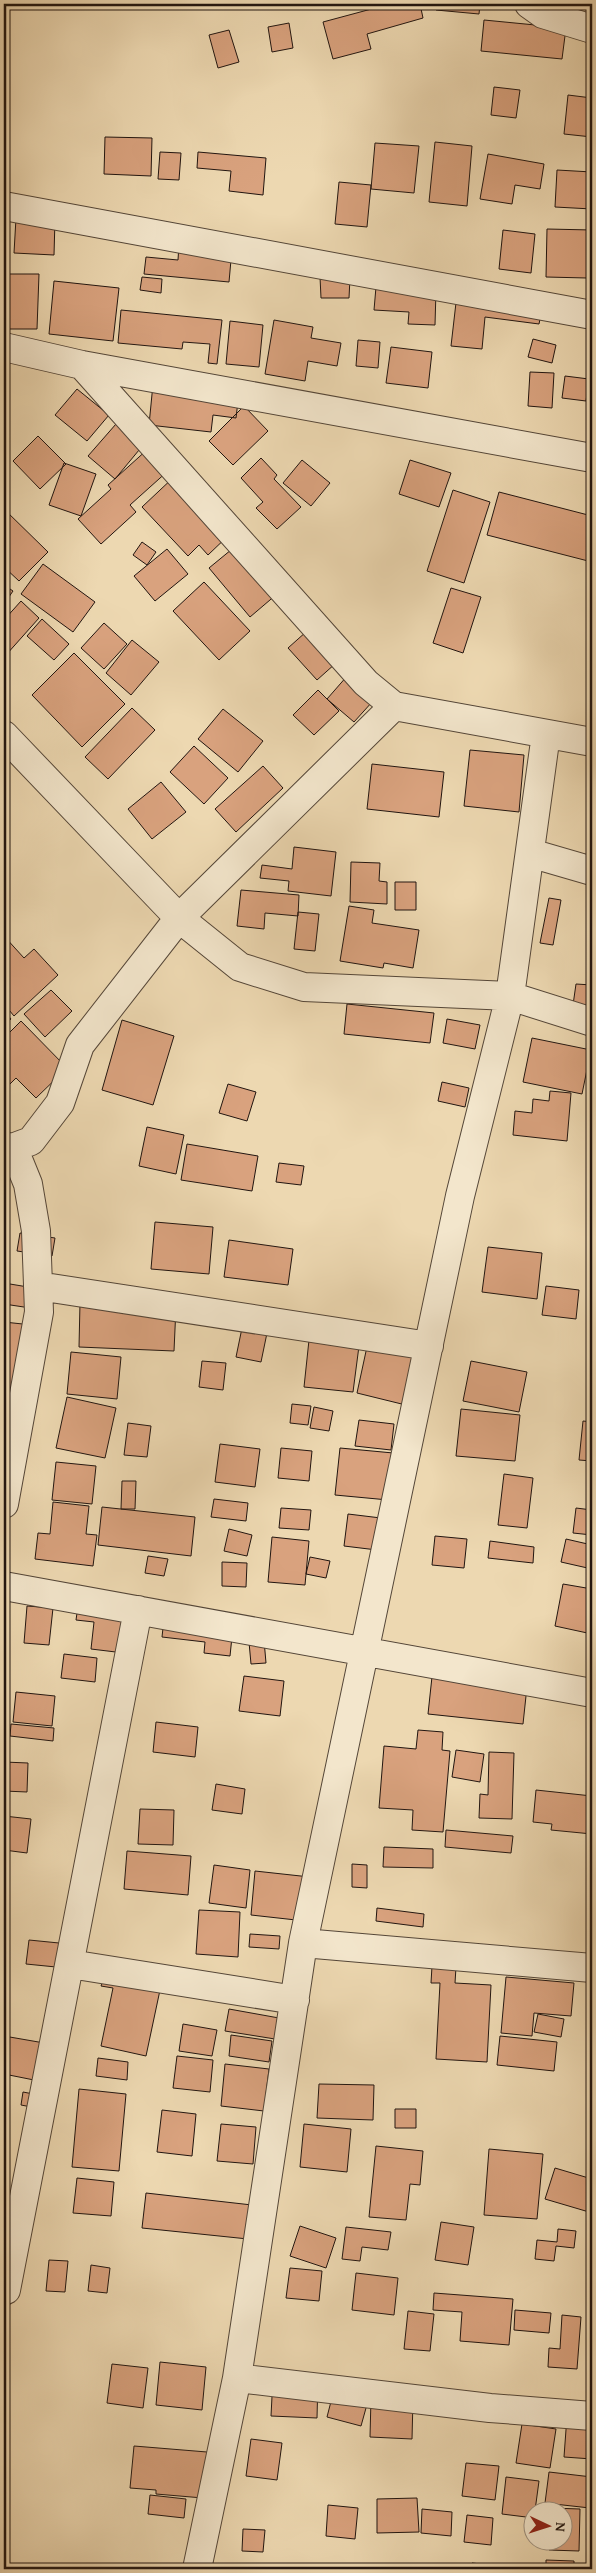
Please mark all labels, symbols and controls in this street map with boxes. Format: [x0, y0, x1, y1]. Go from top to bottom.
north arrow [524, 2500, 574, 2550]
text: N [551, 2522, 571, 2533]

